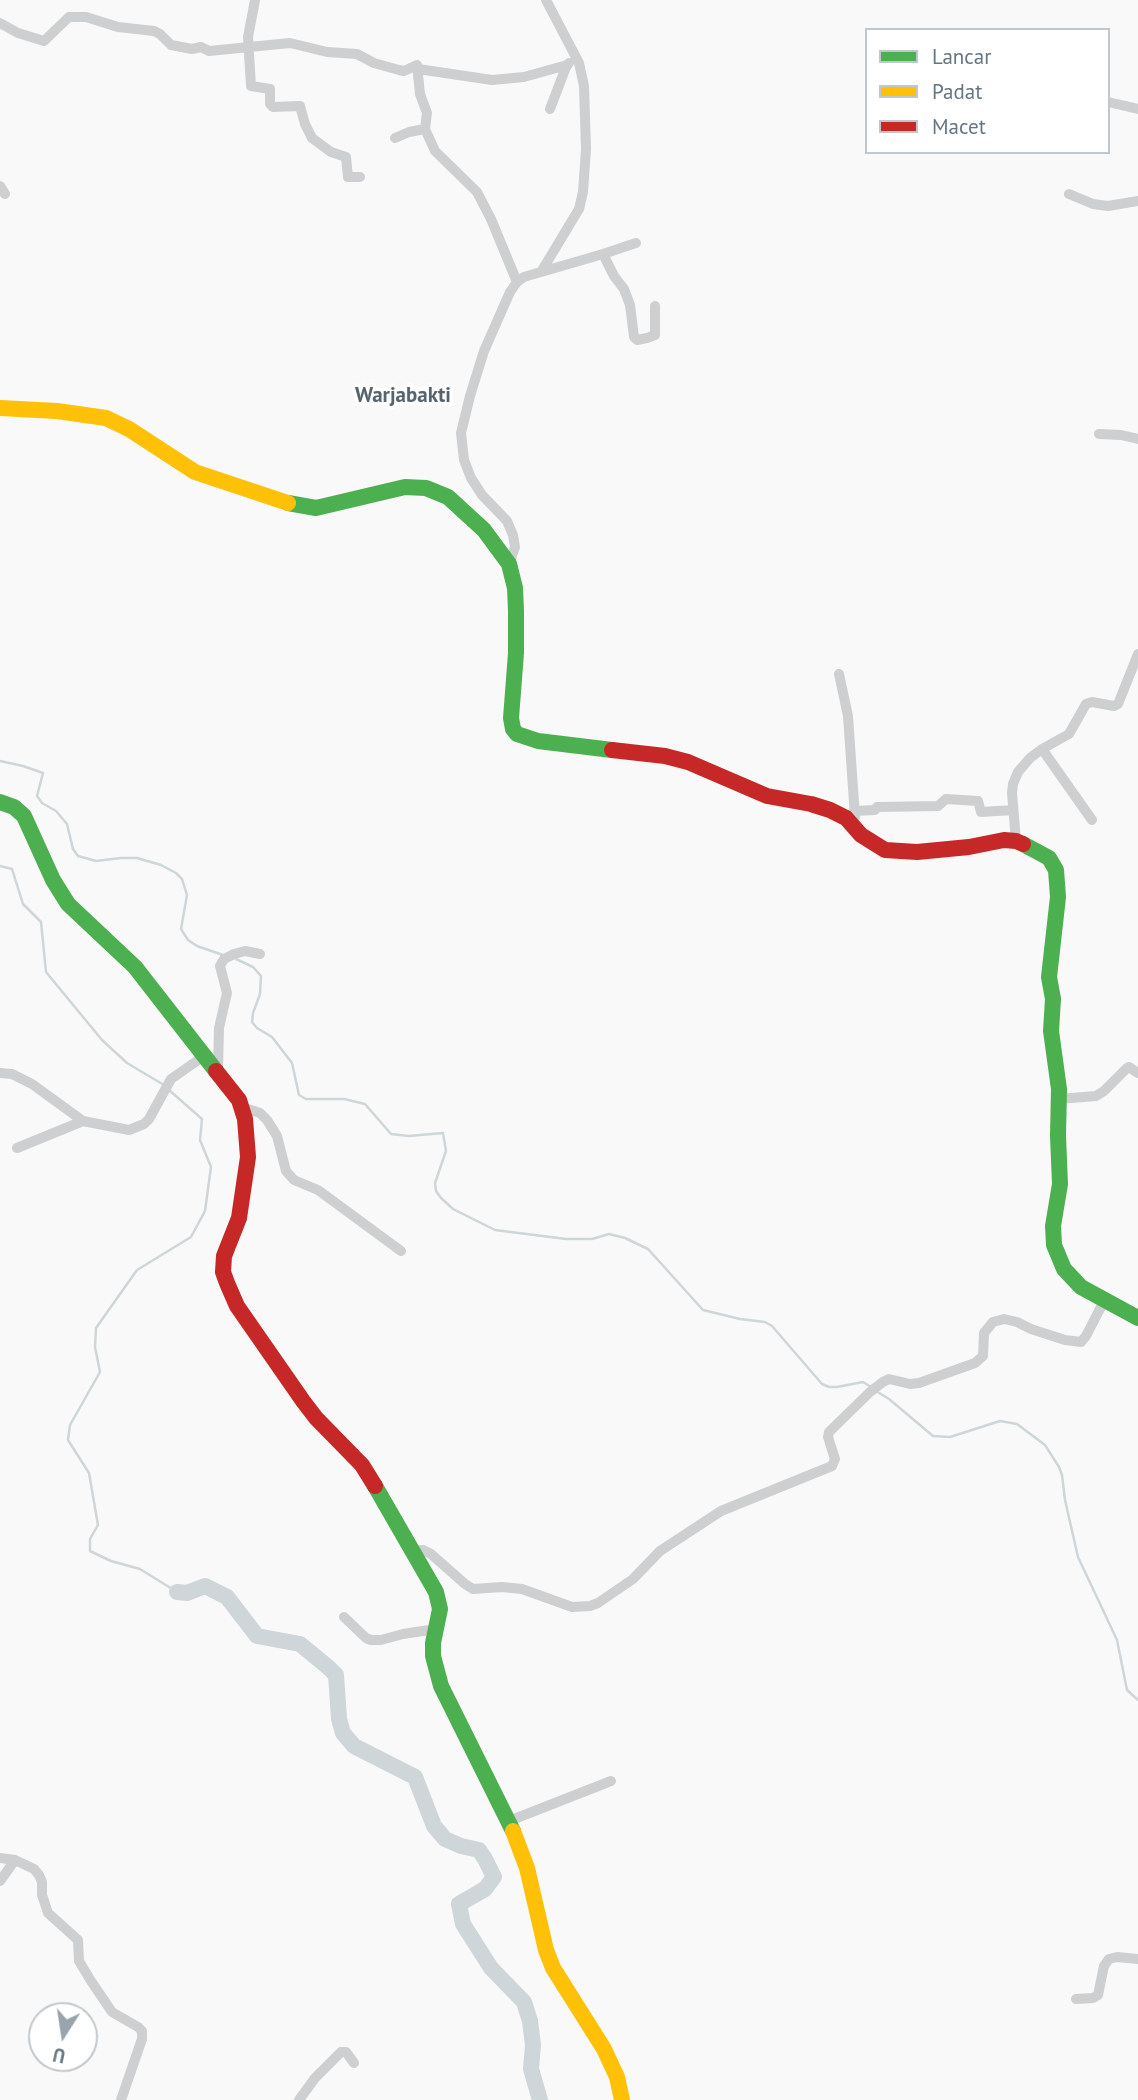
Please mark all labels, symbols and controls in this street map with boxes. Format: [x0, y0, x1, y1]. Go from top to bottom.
legend [865, 28, 1110, 154]
text: Lancar [932, 43, 991, 70]
text: Padat [932, 78, 982, 105]
text: Macet [932, 113, 986, 140]
district label: Warjabakti [355, 383, 451, 409]
north arrow [28, 2002, 98, 2072]
text: U [51, 2043, 67, 2069]

